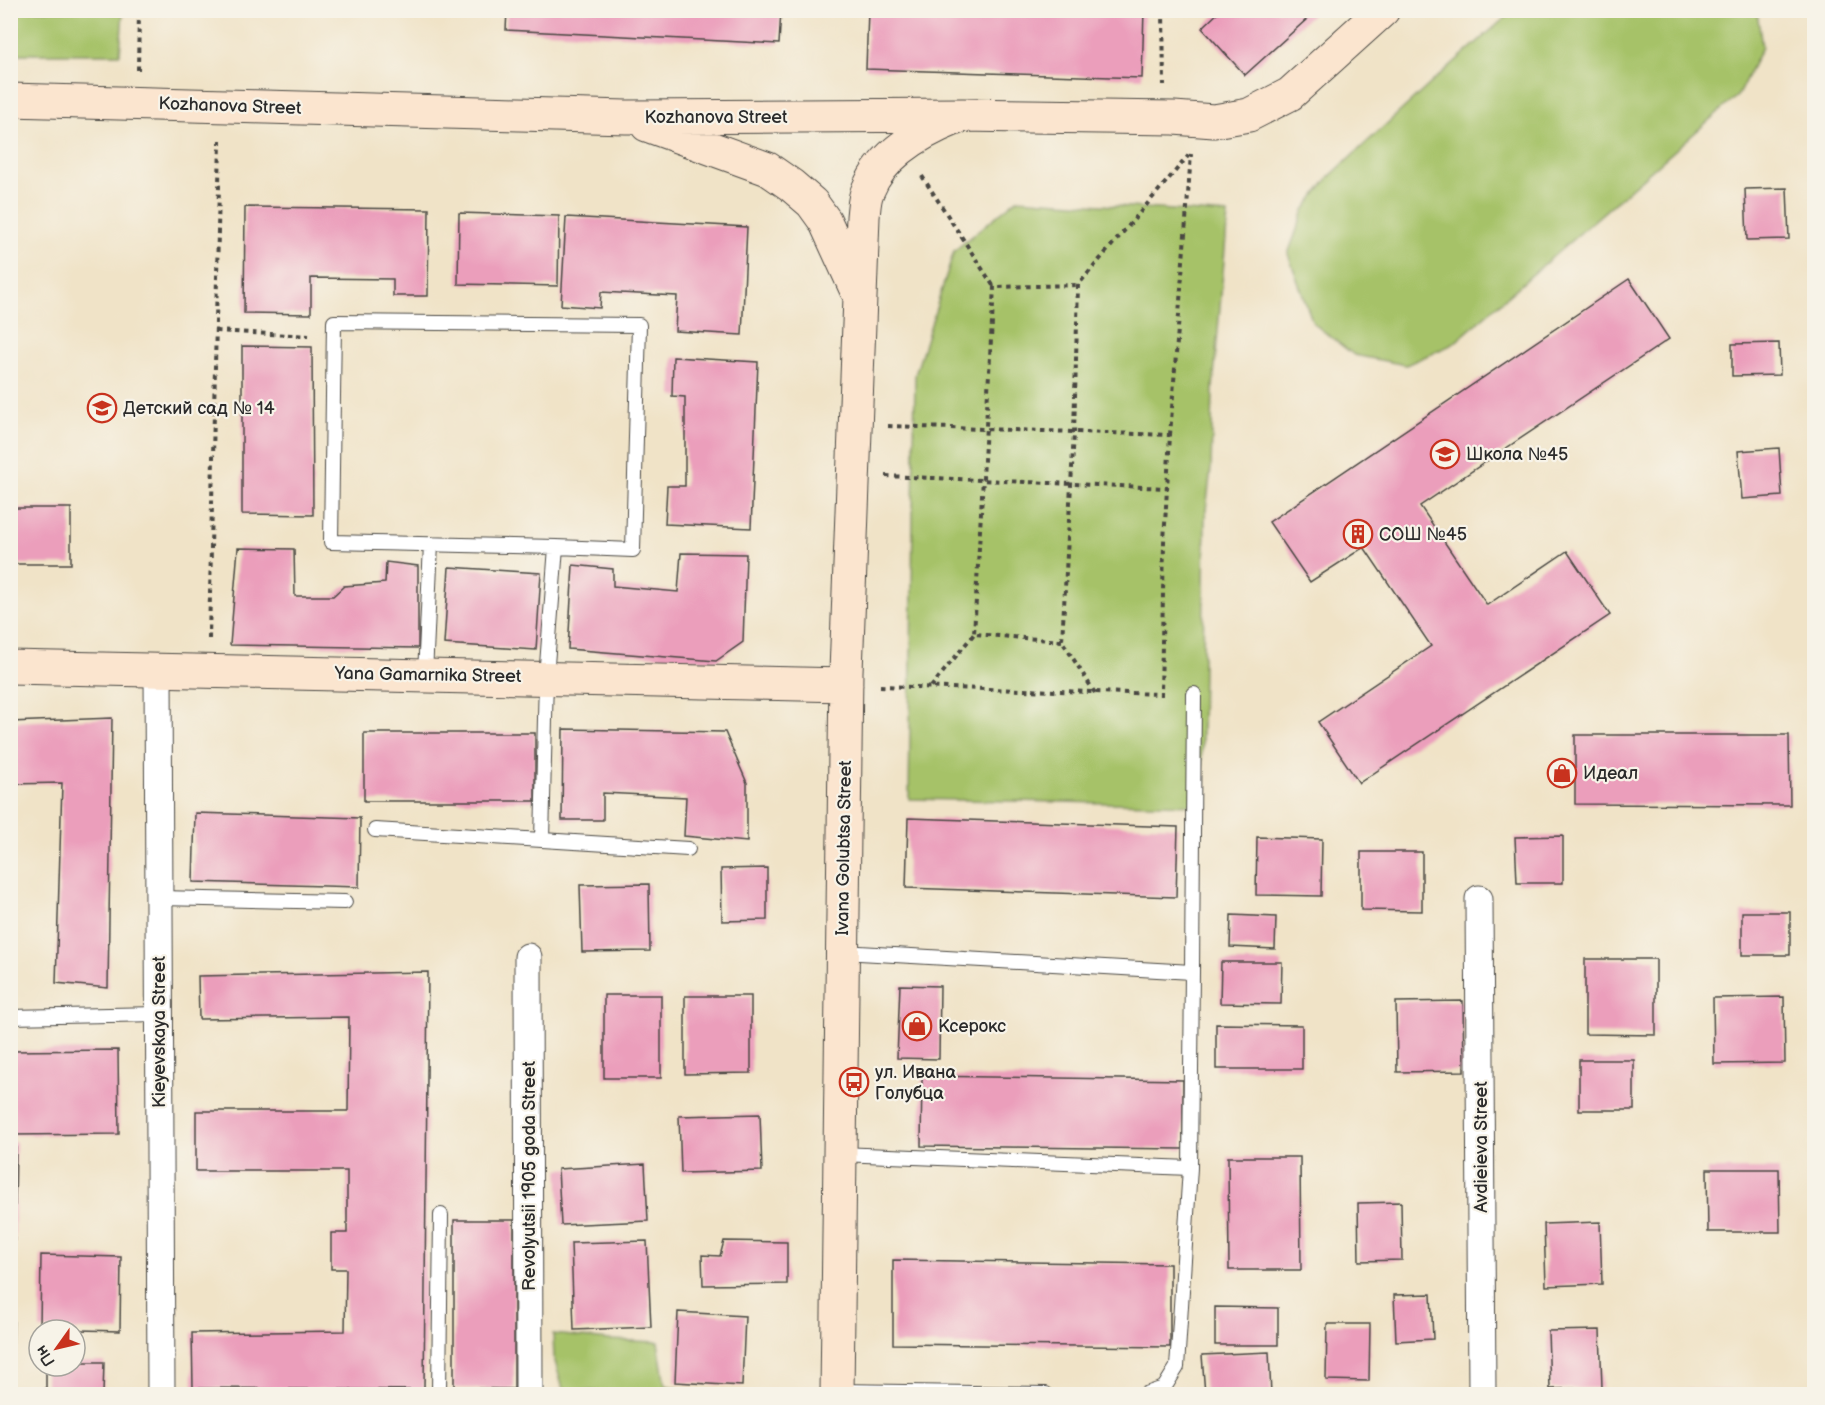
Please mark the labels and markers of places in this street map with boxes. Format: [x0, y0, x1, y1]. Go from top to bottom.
school or university icon: Детский сад № 14 [86, 392, 118, 424]
place label: Детский сад № 14 [123, 398, 275, 419]
school or university icon: Школа №45 [1429, 438, 1461, 470]
place label: Школа №45 [1466, 444, 1568, 465]
building icon: СОШ №45 [1342, 518, 1374, 550]
place label: СОШ №45 [1379, 524, 1467, 545]
shop icon: Идеал [1546, 757, 1578, 789]
place label: Идеал [1583, 763, 1638, 784]
shop icon: Ксерокс [901, 1010, 933, 1042]
place label: Ксерокс [938, 1016, 1006, 1037]
place label: ул. Ивана Голубца [875, 1062, 956, 1104]
bus stop icon: ул. Ивана Голубца [838, 1066, 870, 1098]

